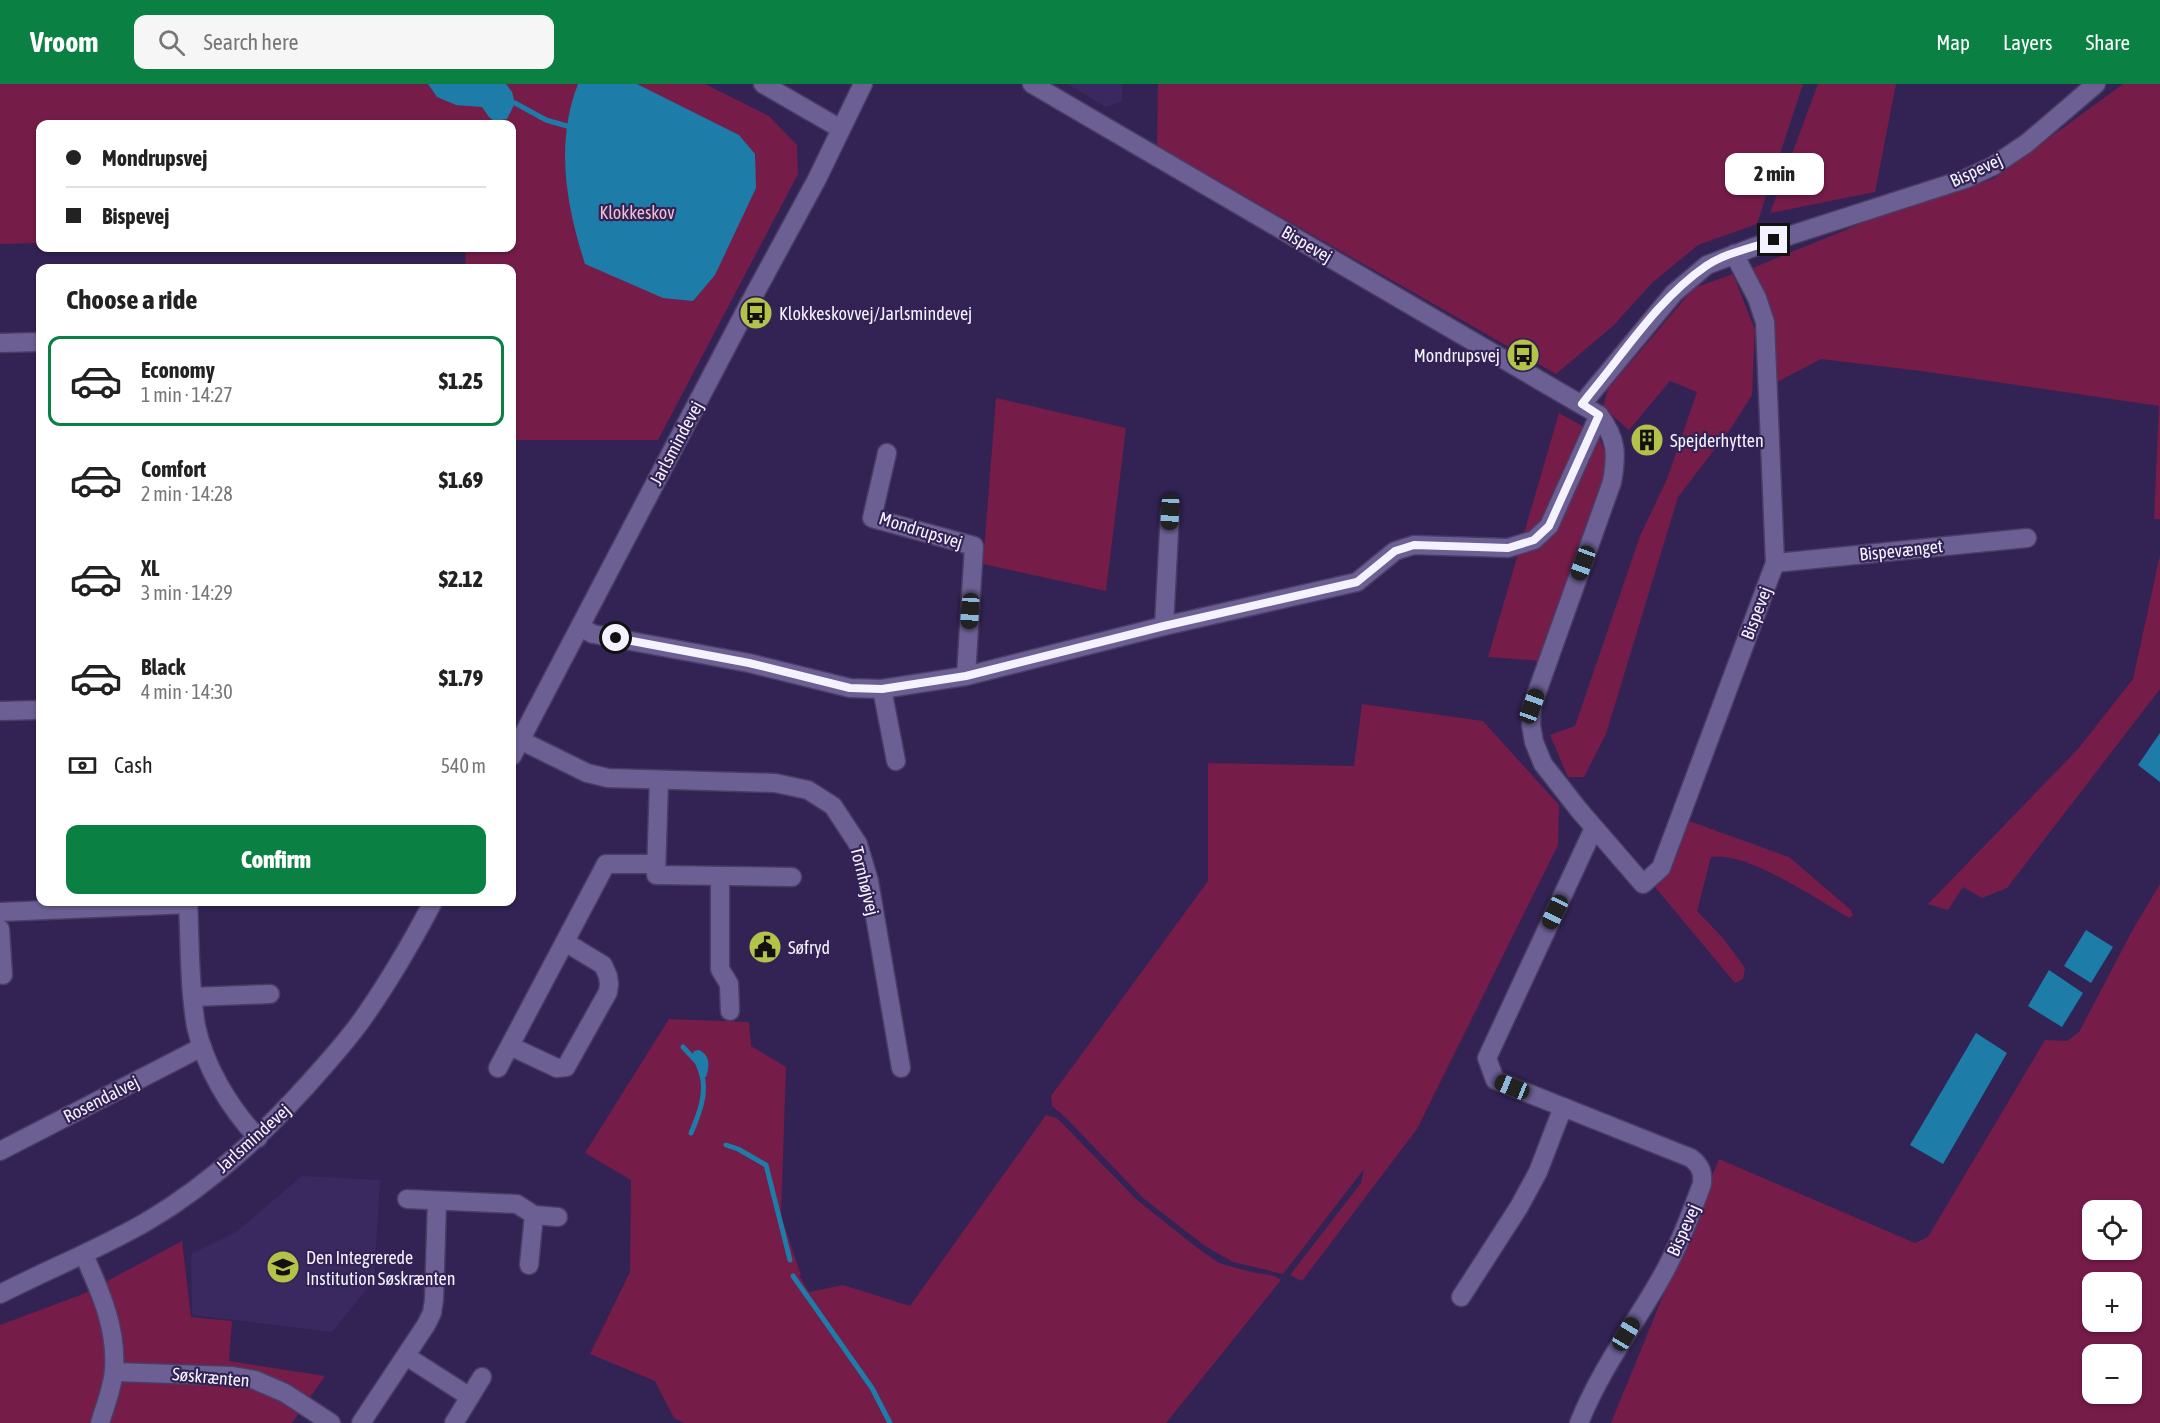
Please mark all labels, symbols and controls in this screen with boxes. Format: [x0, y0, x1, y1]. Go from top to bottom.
search box [134, 15, 554, 69]
text: Vroom [30, 26, 98, 58]
icon: search [155, 26, 188, 59]
text: Search here [203, 29, 298, 55]
text: Map [1936, 30, 1970, 54]
text: Layers [2003, 30, 2053, 54]
text: Share [2086, 30, 2130, 54]
text: Mondrupsvej [102, 145, 207, 171]
street label: Bispevej [1947, 149, 2005, 191]
callout: 2 min [1724, 153, 1824, 195]
text: 2 min [1754, 162, 1795, 185]
park label: Klokkeskov [599, 202, 675, 223]
text: Bispevej [102, 203, 169, 229]
street label: Bispevej [1278, 221, 1336, 267]
route end [1760, 226, 1787, 253]
text: Choose a ride [66, 284, 198, 315]
bus stop icon: Klokkeskovvej/Jarlsmindevej [738, 295, 774, 331]
place label: Klokkeskovvej/Jarlsmindevej [779, 303, 972, 324]
bus stop icon: Mondrupsvej [1505, 337, 1541, 373]
place label: Mondrupsvej [1414, 345, 1500, 366]
icon: car [69, 354, 123, 408]
text: Economy [141, 357, 215, 383]
text: $1.25 [439, 368, 483, 394]
text: 1 min · 14:27 [141, 383, 233, 406]
street label: Jarlsmindevej [645, 397, 707, 489]
building icon: Spejderhytten [1629, 422, 1665, 458]
place label: Spejderhytten [1670, 430, 1764, 451]
icon: car [69, 453, 123, 507]
text: Comfort [141, 456, 206, 482]
text: $1.69 [439, 467, 483, 493]
text: 2 min · 14:28 [141, 482, 233, 505]
car [1160, 494, 1180, 530]
street label: Mondrupsvej [877, 507, 965, 553]
street label: Bispevænget [1858, 535, 1944, 565]
car [1568, 543, 1598, 583]
icon: car [69, 552, 123, 606]
text: XL [141, 555, 159, 581]
text: $2.12 [439, 566, 483, 592]
text: 3 min · 14:29 [141, 581, 233, 604]
street label: Bispevej [1736, 584, 1776, 642]
car [960, 592, 980, 630]
route start [602, 624, 629, 651]
icon: car [69, 651, 123, 705]
text: Black [141, 654, 185, 680]
text: $1.79 [439, 665, 483, 691]
text: 4 min · 14:30 [141, 680, 233, 703]
car [1517, 686, 1547, 726]
icon: cash [66, 749, 99, 782]
text: Cash [114, 752, 153, 778]
text: 540 m [441, 754, 486, 777]
button: Confirm [66, 825, 486, 894]
street label: Tornhøjvej [846, 844, 884, 918]
car [1539, 892, 1571, 932]
public building icon: Søfryd [747, 929, 783, 965]
place label: Søfryd [788, 937, 830, 958]
street label: Rosendalvej [60, 1071, 142, 1127]
car [1492, 1072, 1532, 1102]
street label: Jarlsmindevej [212, 1099, 294, 1177]
map controls [2082, 1200, 2142, 1404]
button: locate [2082, 1200, 2142, 1260]
street label: Bispevej [1662, 1201, 1704, 1259]
place label: Den Integrerede Institution Søskrænten [306, 1247, 455, 1289]
school or university icon: Den Integrerede Institution Søskrænten [265, 1249, 301, 1285]
button: + [2082, 1272, 2142, 1332]
car [1609, 1314, 1643, 1354]
button: − [2082, 1344, 2142, 1404]
street label: Søskrænten [171, 1363, 251, 1391]

